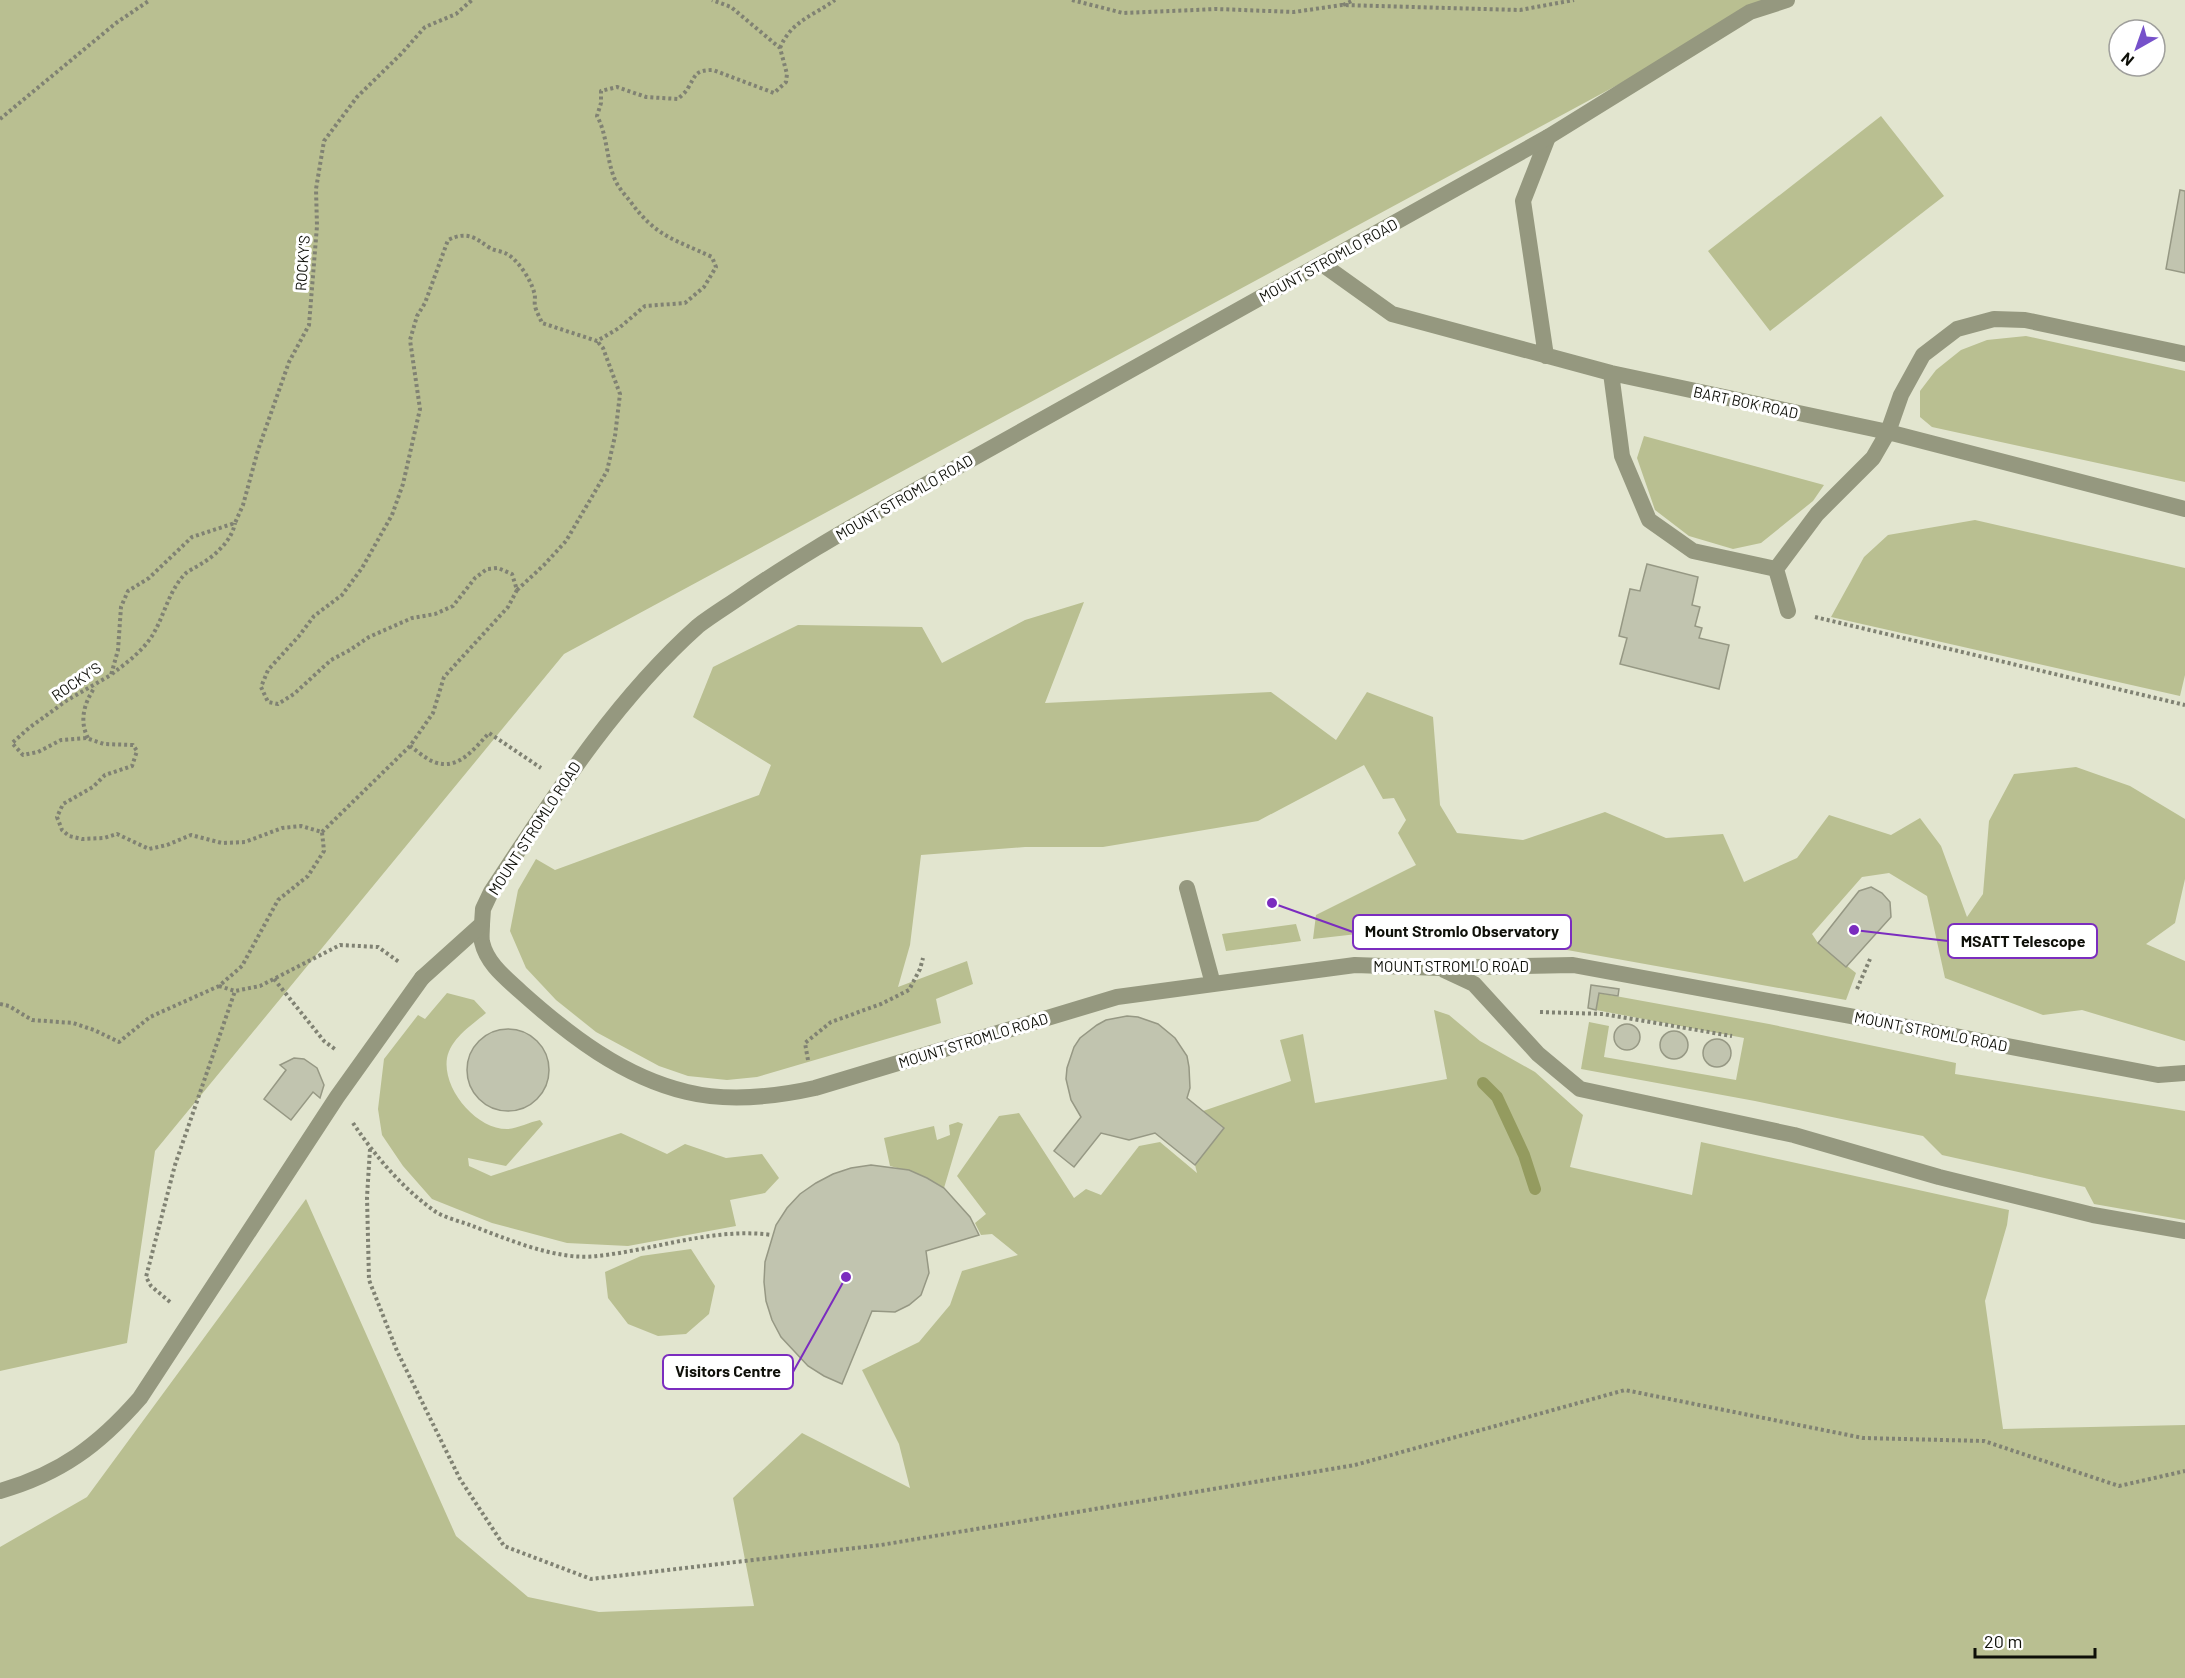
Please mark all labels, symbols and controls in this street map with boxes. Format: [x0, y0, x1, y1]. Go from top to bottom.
north arrow [2107, 18, 2167, 78]
text: N [2117, 49, 2137, 71]
street label: MOUNT STROMLO ROAD [1256, 214, 1400, 306]
street label: ROCKY'S [291, 234, 313, 292]
street label: BART BOK ROAD [1692, 382, 1800, 422]
street label: MOUNT STROMLO ROAD [832, 450, 976, 544]
street label: ROCKY'S [48, 658, 104, 704]
street label: MOUNT STROMLO ROAD [484, 758, 584, 898]
callout: Mount Stromlo Observatory [1353, 915, 1571, 949]
text: Mount Stromlo Observatory [1365, 921, 1559, 940]
callout: MSATT Telescope [1948, 924, 2097, 958]
text: MSATT Telescope [1961, 931, 2086, 950]
street label: MOUNT STROMLO ROAD [1373, 957, 1529, 975]
street label: MOUNT STROMLO ROAD [1853, 1007, 2009, 1055]
street label: MOUNT STROMLO ROAD [896, 1009, 1050, 1071]
callout: Visitors Centre [663, 1355, 793, 1389]
text: Visitors Centre [675, 1361, 781, 1380]
scale bar [1975, 1621, 2095, 1659]
text: 20 m [1984, 1630, 2022, 1652]

